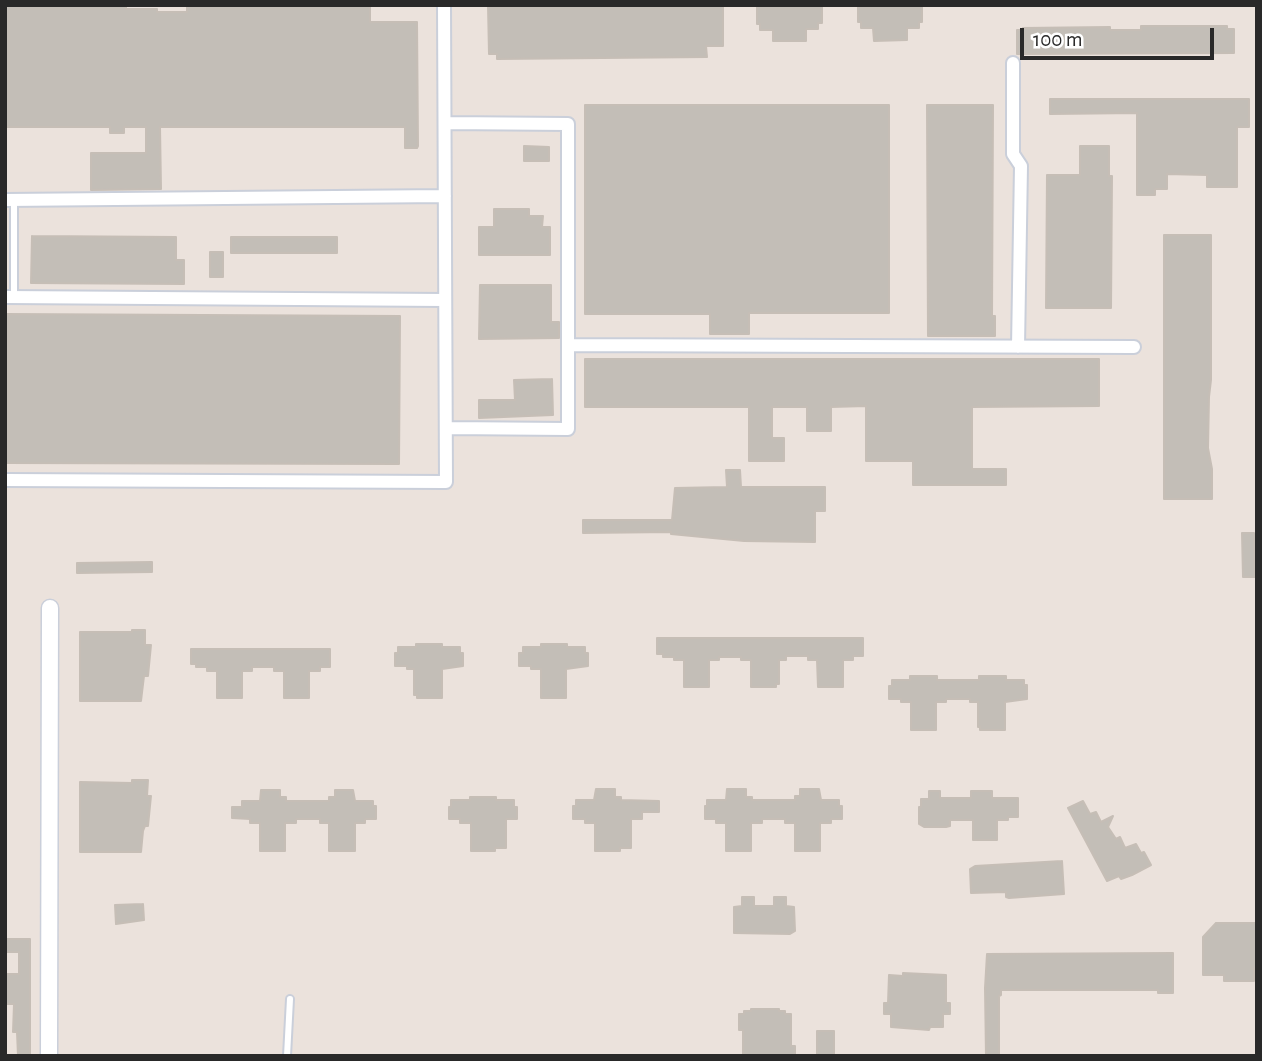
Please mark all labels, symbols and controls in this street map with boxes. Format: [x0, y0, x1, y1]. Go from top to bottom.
scale bar [1024, 14, 1218, 58]
text: 100 m [1033, 29, 1083, 50]

